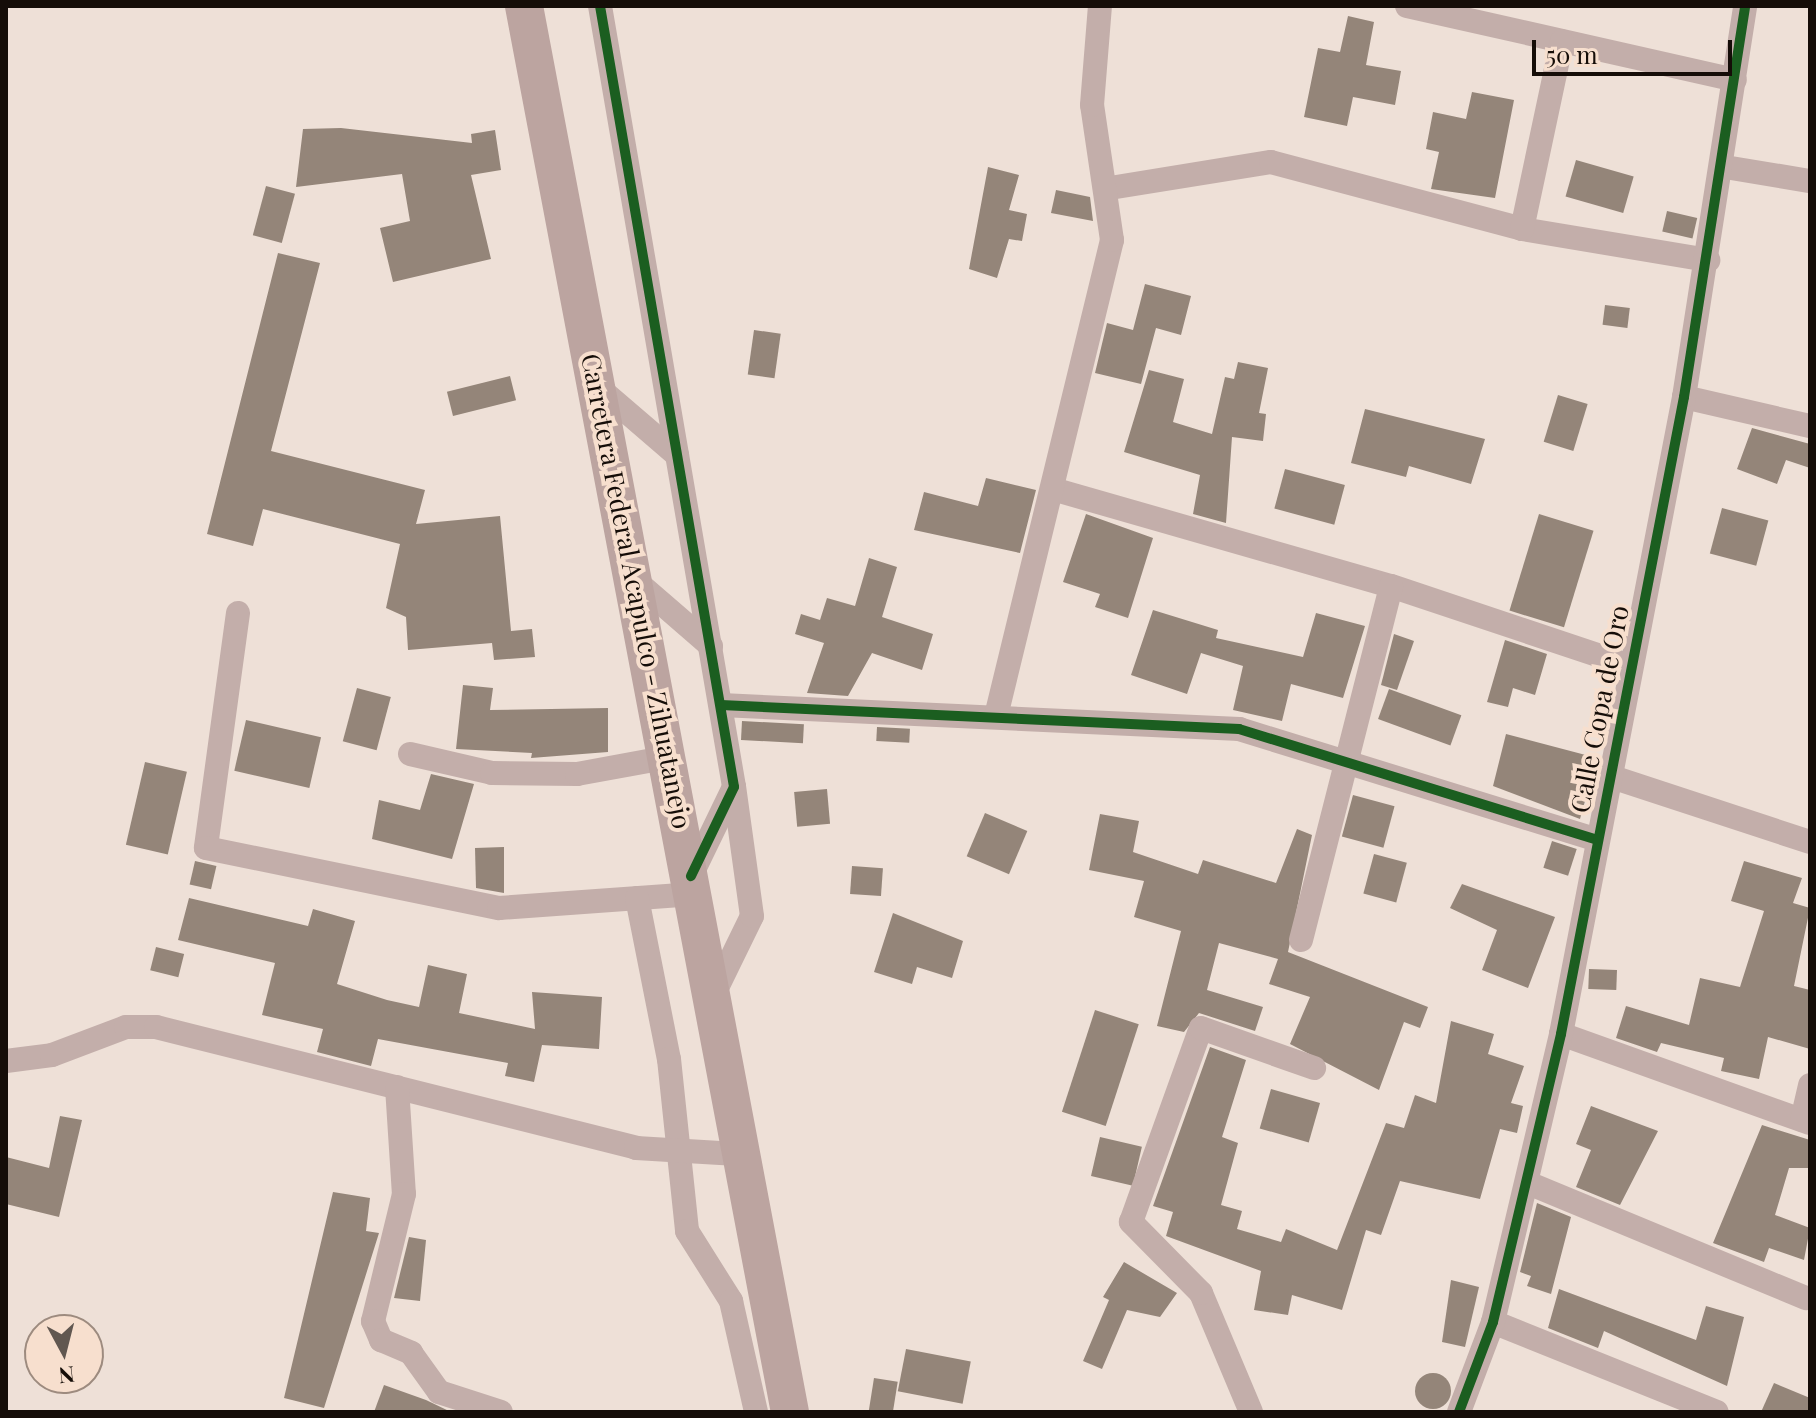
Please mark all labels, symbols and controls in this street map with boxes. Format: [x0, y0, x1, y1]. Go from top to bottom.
scale bar [1536, 24, 1736, 74]
text: 50 m [1546, 38, 1598, 70]
street label: Carretera Federal Acapulco - Zihuatanejo [575, 350, 699, 832]
street label: Calle Copa de Oro [1564, 602, 1634, 816]
north arrow [24, 1314, 104, 1394]
text: N [57, 1360, 76, 1392]

